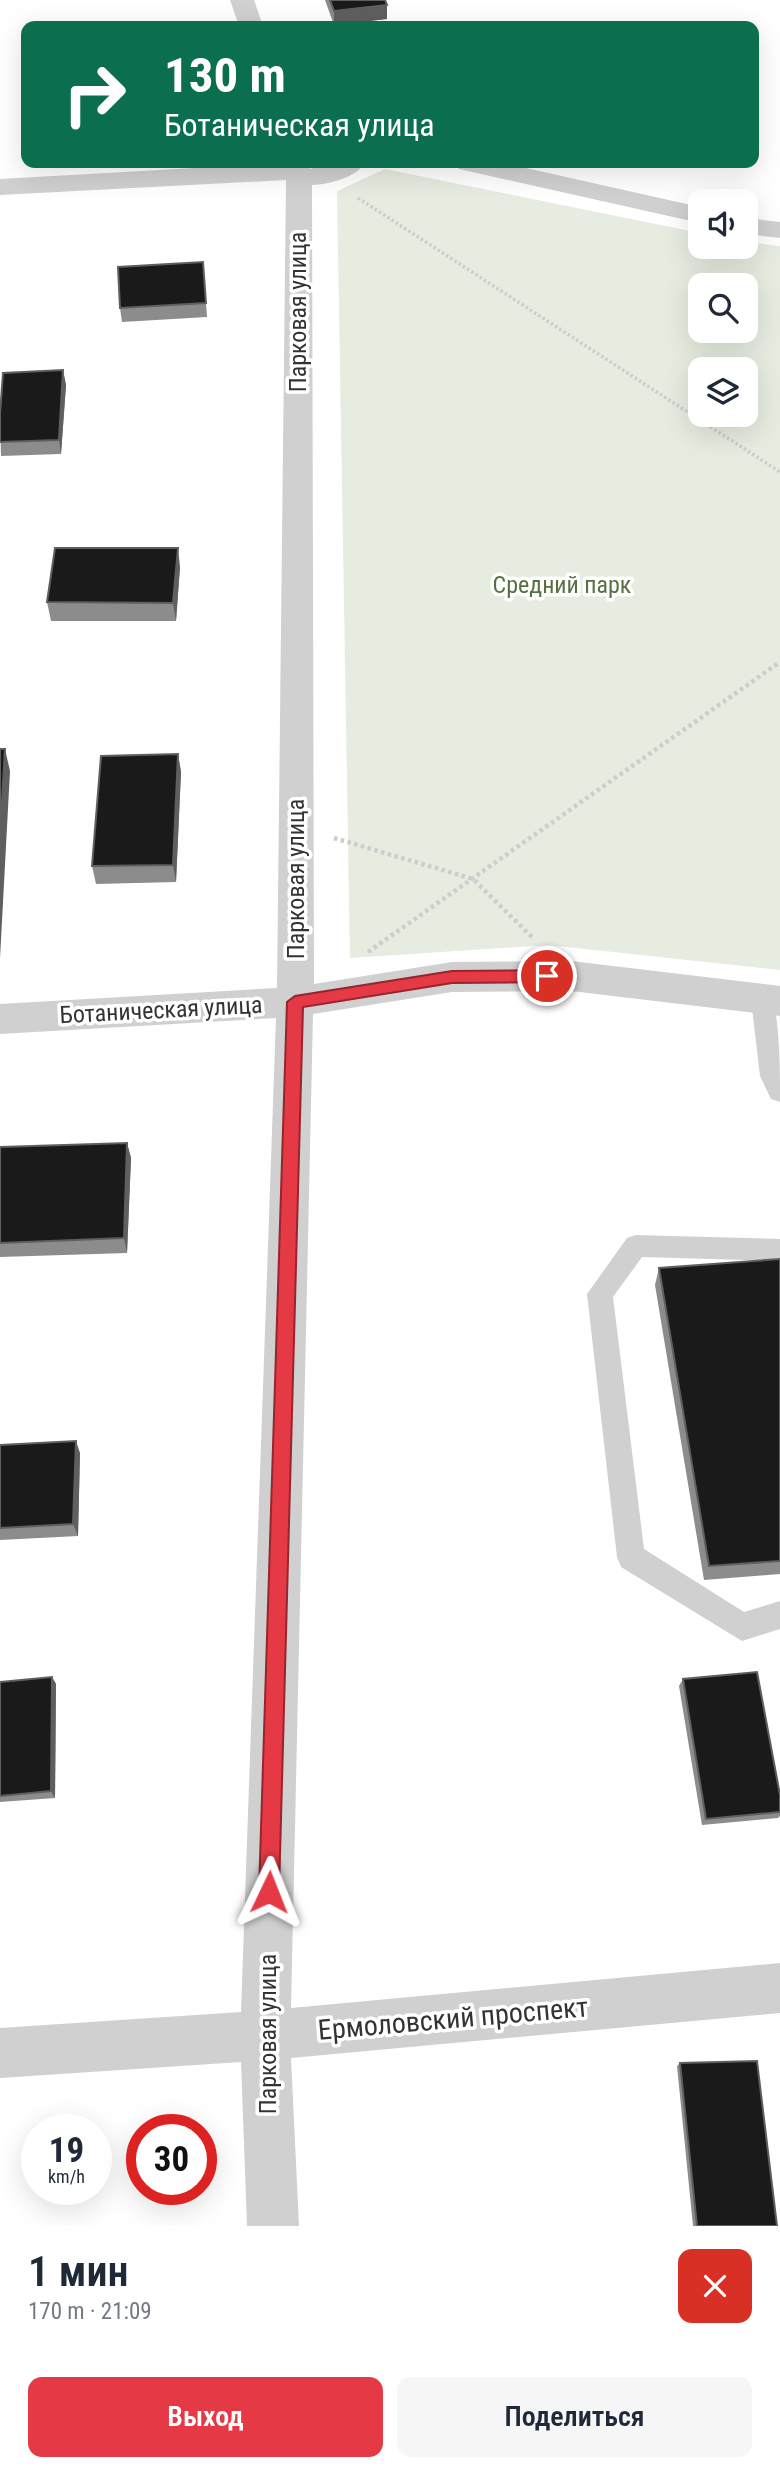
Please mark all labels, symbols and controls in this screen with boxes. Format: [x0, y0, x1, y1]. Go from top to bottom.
text: 130 m [164, 47, 286, 104]
icon: right [49, 49, 140, 140]
text: Ботаническая улица [164, 106, 435, 144]
map controls [688, 189, 758, 427]
button: sound [688, 189, 758, 259]
street label: Парковая улица [284, 232, 312, 392]
button: search [688, 273, 758, 343]
button: layers [688, 357, 758, 427]
park label: Средний парк [493, 571, 632, 599]
street label: Парковая улица [282, 799, 310, 959]
pin [517, 946, 577, 1006]
icon: arrive [528, 957, 566, 995]
street label: Ботаническая улица [59, 991, 263, 1029]
position arrow [232, 1855, 306, 1929]
street label: Парковая улица [254, 1954, 282, 2114]
street label: Ермоловский проспект [317, 1990, 590, 2047]
speed limit sign: 30 [126, 2114, 217, 2205]
text: 19 [49, 2130, 84, 2171]
text: km/h [48, 2166, 85, 2187]
text: 1 мин [28, 2247, 129, 2296]
button: close [678, 2249, 752, 2323]
text: 170 m · 21:09 [28, 2298, 152, 2325]
button: Выход [28, 2377, 383, 2457]
button: Поделиться [397, 2377, 752, 2457]

